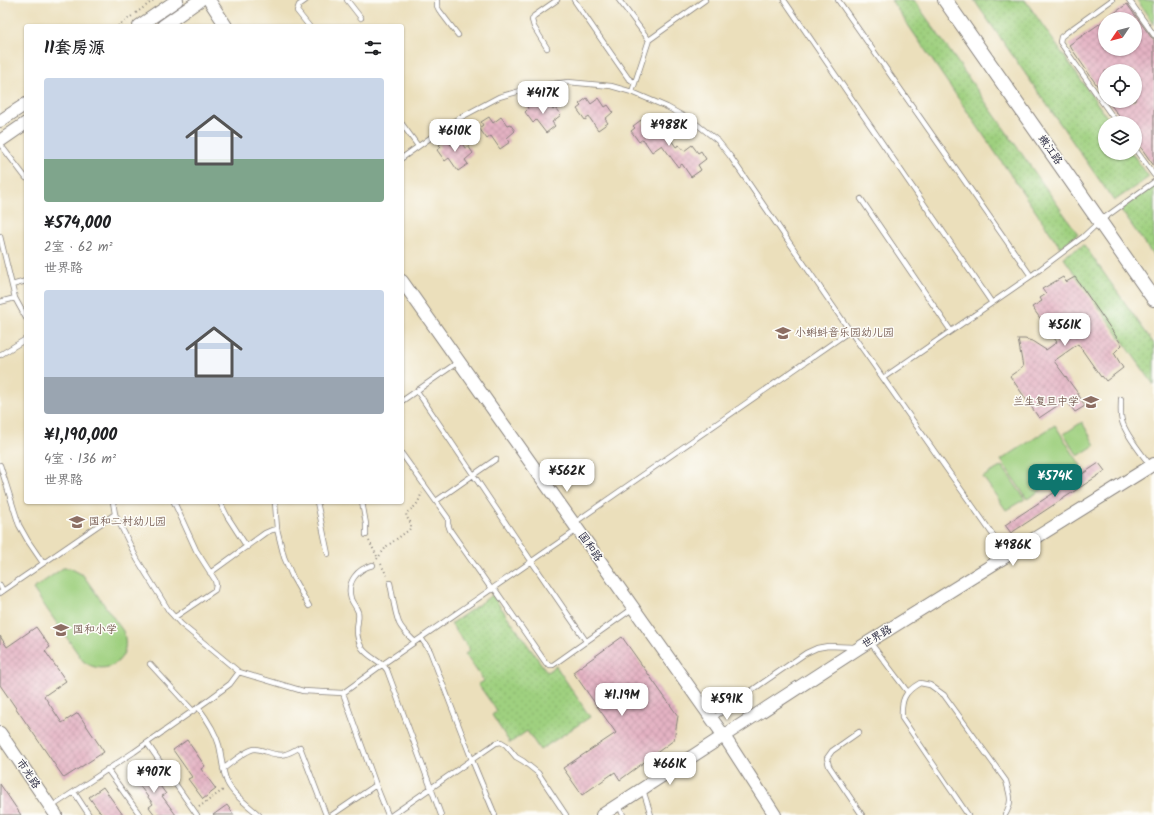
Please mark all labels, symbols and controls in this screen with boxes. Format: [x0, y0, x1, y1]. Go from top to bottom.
north arrow [1098, 12, 1142, 56]
map controls [1098, 12, 1142, 160]
text: 11套房源 [44, 35, 105, 62]
icon: filters [362, 37, 384, 59]
button: locate [1098, 64, 1142, 108]
pin: ¥417K [515, 81, 571, 115]
text: ¥417K [527, 83, 559, 104]
icon: home [178, 104, 250, 176]
pin: ¥988K [641, 113, 697, 147]
text: ¥988K [650, 115, 688, 136]
button: layers [1098, 116, 1142, 160]
pin: ¥610K [427, 119, 483, 153]
text: ¥610K [438, 121, 472, 142]
street label: 嫩江路 [1033, 131, 1067, 169]
text: ¥574,000 [44, 210, 111, 237]
text: 2室 · 62 m² [44, 237, 112, 258]
text: 世界路 [44, 258, 83, 279]
pin: ¥561K [1037, 313, 1093, 347]
text: ¥561K [1048, 315, 1082, 336]
icon: home [178, 316, 250, 388]
school or university icon: 小蝌蚪音乐园幼儿园 [774, 324, 792, 342]
place label: 小蝌蚪音乐园幼儿园 [795, 324, 894, 342]
place label: 兰生复旦中学 [1013, 393, 1079, 411]
school or university icon: 兰生复旦中学 [1082, 393, 1100, 411]
text: ¥1,190,000 [44, 422, 117, 449]
text: 4室 · 136 m² [44, 449, 116, 470]
pin: ¥562K [539, 459, 595, 493]
text: ¥562K [548, 461, 586, 482]
pin: ¥574K [1027, 464, 1083, 498]
text: ¥574K [1037, 466, 1073, 487]
text: 世界路 [44, 470, 83, 491]
school or university icon: 国和二村幼儿园 [68, 513, 86, 531]
place label: 国和二村幼儿园 [89, 513, 166, 531]
street label: 国和路 [573, 528, 607, 566]
pin: ¥986K [985, 533, 1041, 567]
text: ¥986K [994, 535, 1032, 556]
school or university icon: 国和小学 [52, 621, 70, 639]
place label: 国和小学 [73, 621, 117, 639]
street label: 世界路 [858, 621, 896, 653]
pin: ¥1.19M [589, 683, 655, 717]
text: ¥1.19M [604, 685, 640, 706]
pin: ¥591K [699, 687, 755, 721]
text: ¥591K [711, 689, 743, 710]
pin: ¥661K [642, 752, 698, 786]
text: ¥661K [653, 754, 687, 775]
street label: 市光路 [11, 755, 45, 793]
pin: ¥907K [126, 760, 182, 794]
text: ¥907K [136, 762, 172, 783]

